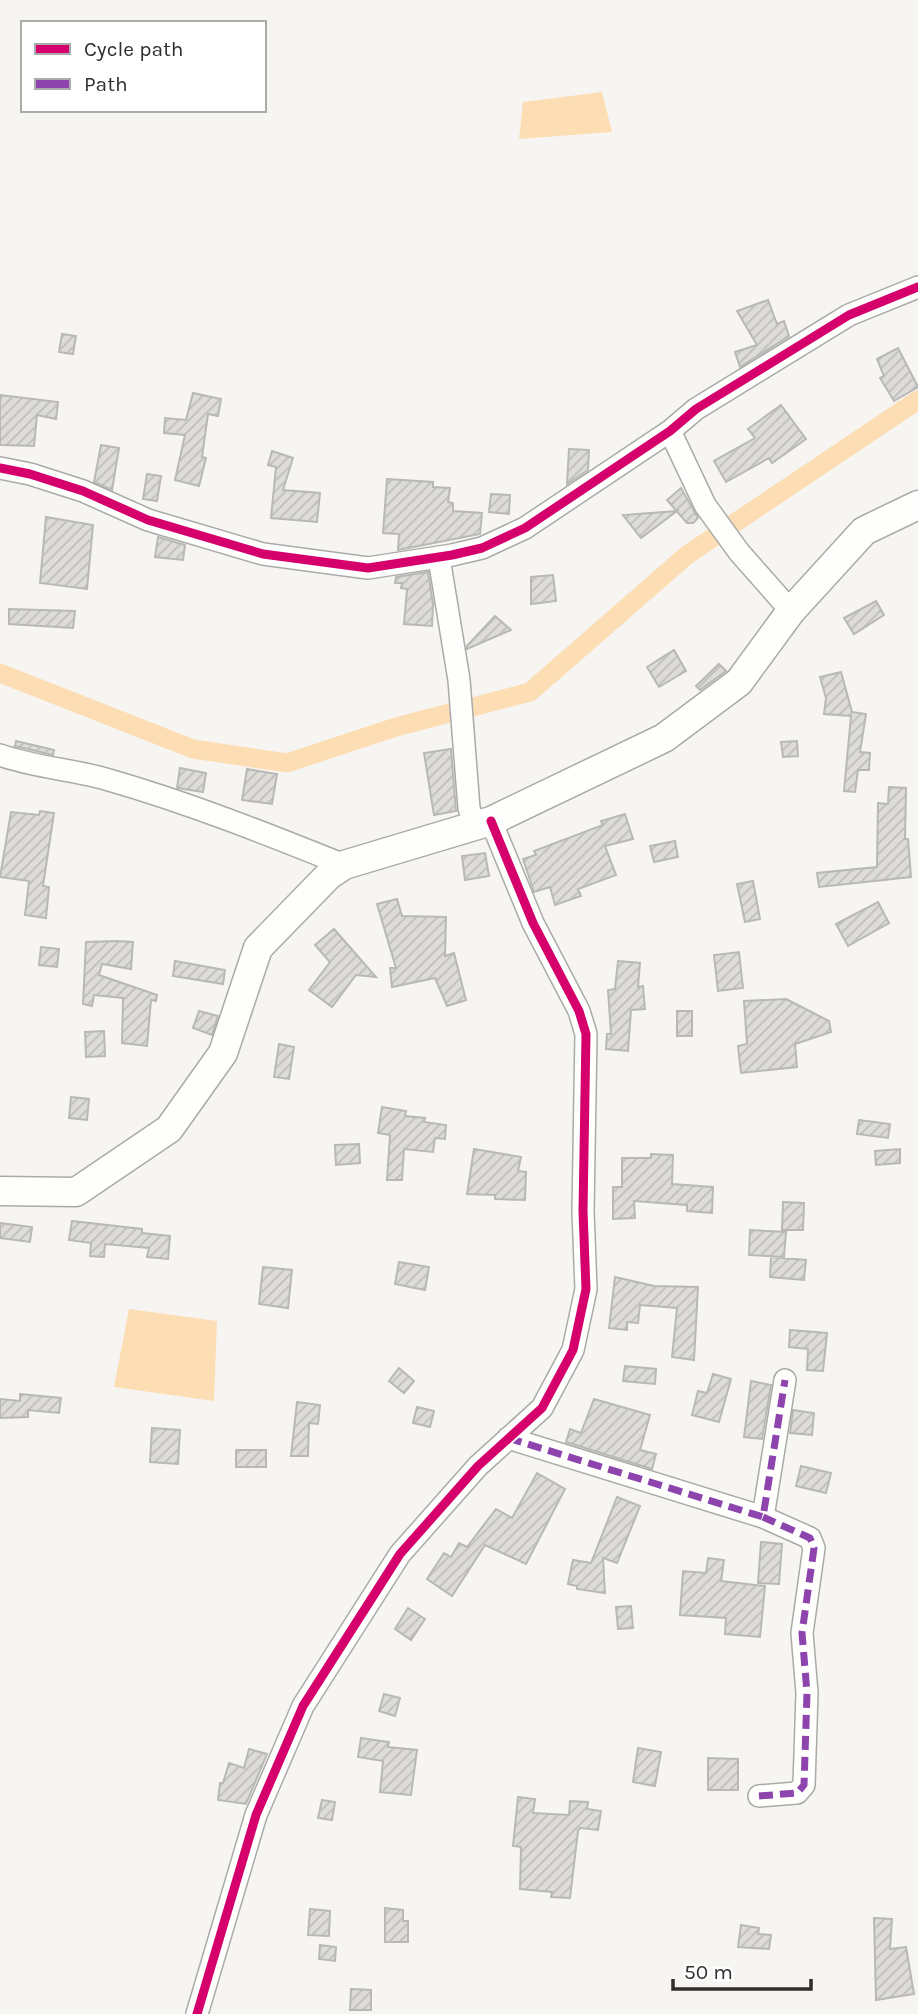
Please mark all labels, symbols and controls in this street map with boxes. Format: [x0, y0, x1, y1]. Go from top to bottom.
legend [21, 21, 266, 112]
text: Cycle path [84, 37, 184, 61]
text: Path [84, 72, 128, 96]
scale bar [673, 1948, 811, 1992]
text: 50 m [684, 1960, 733, 1984]

